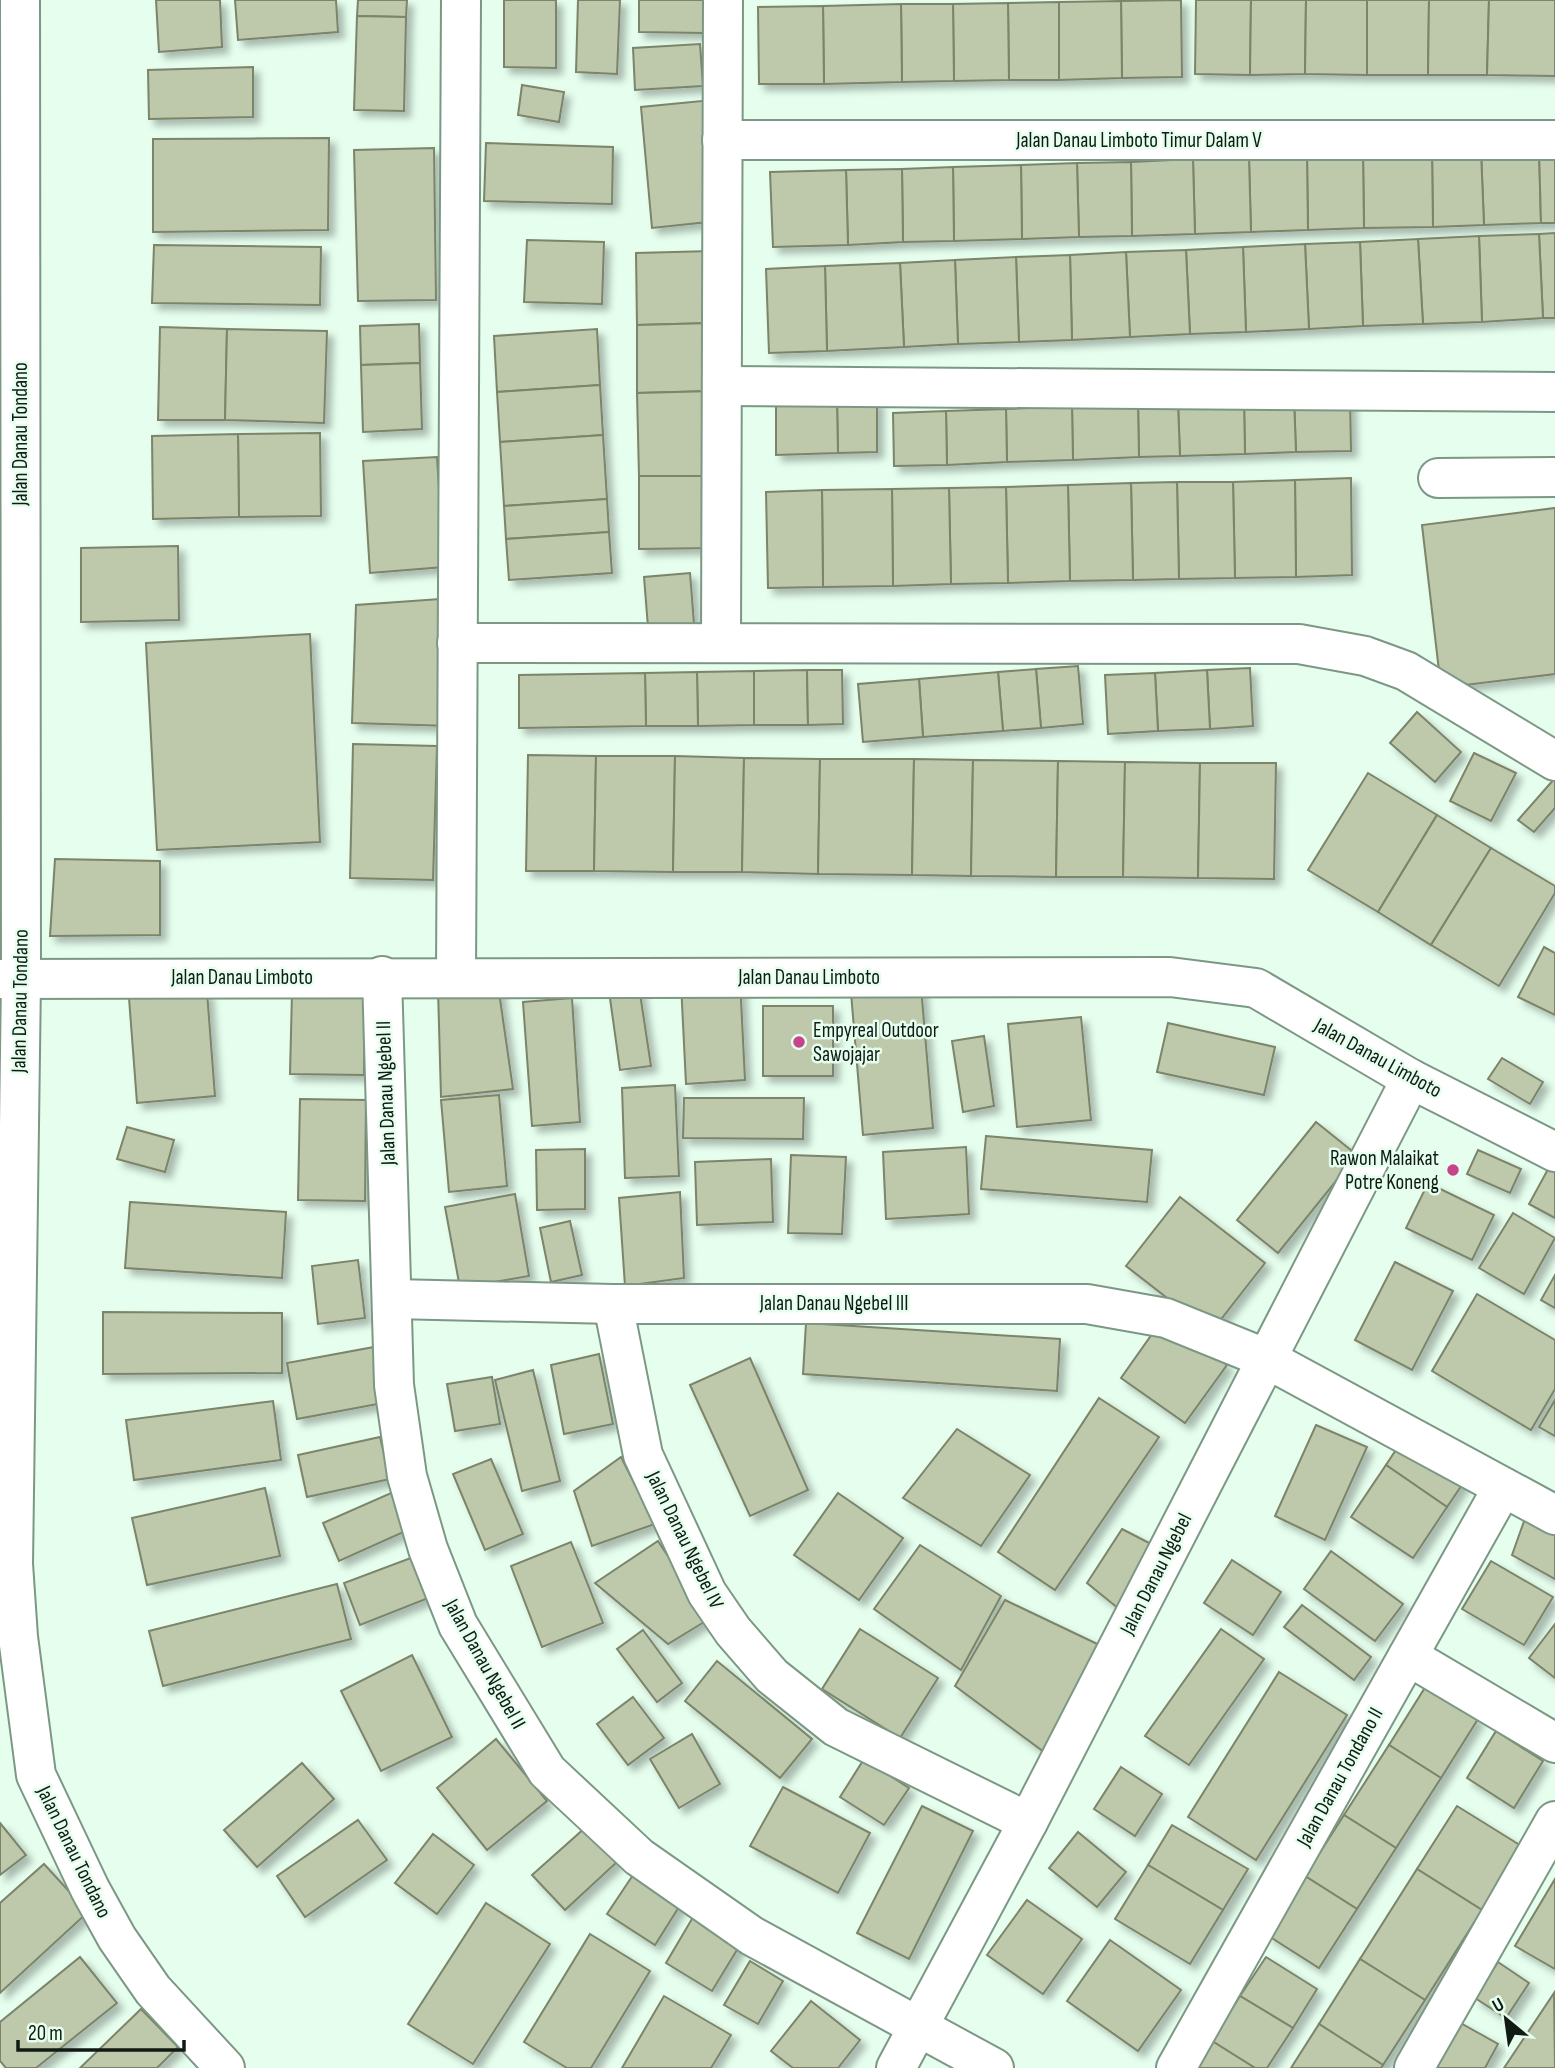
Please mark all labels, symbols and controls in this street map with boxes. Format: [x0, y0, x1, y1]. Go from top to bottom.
street label: Jalan Danau Limboto Timur Dalam V [1015, 128, 1262, 153]
street label: Jalan Danau Tondano [8, 362, 33, 507]
street label: Jalan Danau Tondano [6, 929, 34, 1074]
street label: Jalan Danau Limboto [170, 965, 313, 990]
street label: Jalan Danau Limboto [737, 965, 880, 990]
street label: Jalan Danau Limboto [1309, 1012, 1446, 1103]
place label: Empyreal Outdoor Sawojajar [813, 1018, 939, 1067]
street label: Jalan Danau Ngebel II [371, 1020, 401, 1167]
marker: Empyreal Outdoor Sawojajar [791, 1034, 807, 1050]
place label: Rawon Malaikat Potre Koneng [1330, 1146, 1439, 1195]
marker: Rawon Malaikat Potre Koneng [1445, 1162, 1461, 1178]
street label: Jalan Danau Ngebel III [759, 1291, 908, 1316]
street label: Jalan Danau Ngebel IV [641, 1466, 729, 1613]
street label: Jalan Danau Ngebel [1114, 1509, 1197, 1640]
street label: Jalan Danau Ngebel II [439, 1594, 531, 1733]
street label: Jalan Danau Tondano II [1291, 1703, 1389, 1852]
street label: Jalan Danau Tondano [31, 1781, 117, 1922]
north arrow [1471, 1984, 1541, 2054]
text: U [1489, 1993, 1508, 2018]
scale bar [18, 2008, 184, 2052]
text: 20 m [28, 2021, 63, 2046]

